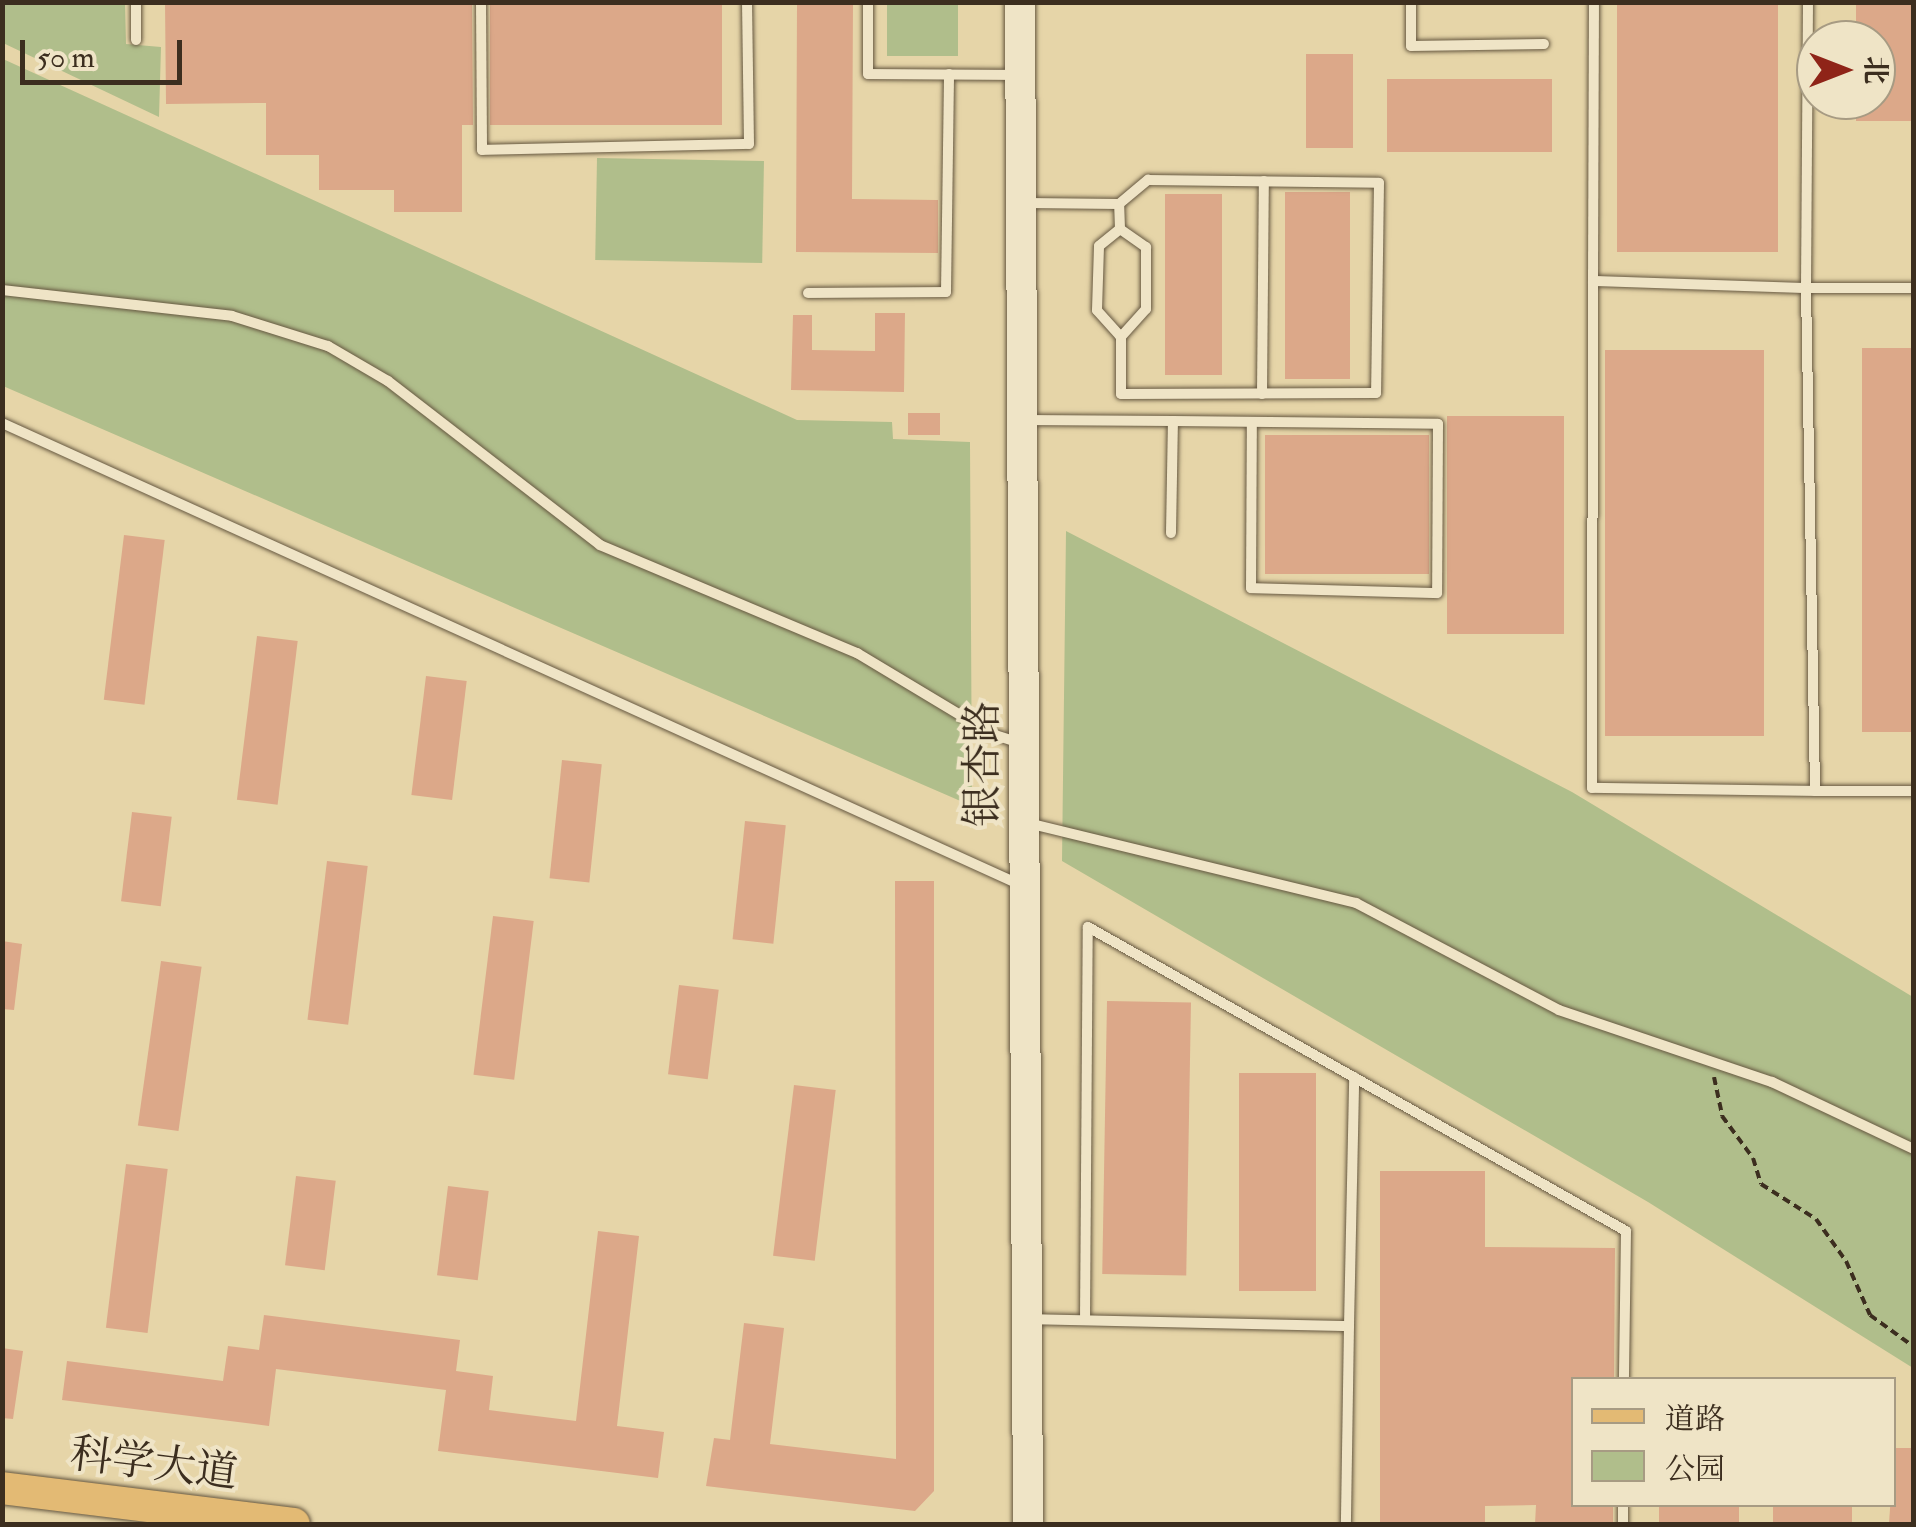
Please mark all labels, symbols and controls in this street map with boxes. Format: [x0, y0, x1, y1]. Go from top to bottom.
scale bar [25, 20, 188, 82]
north arrow [1796, 20, 1896, 120]
text: 50 m [37, 39, 95, 76]
text: 北 [1857, 56, 1892, 84]
street label: 银杏路 [958, 701, 1008, 827]
legend [1571, 1377, 1896, 1507]
text: 道路 [1665, 1401, 1725, 1438]
street label: 科学大道 [68, 1429, 240, 1499]
text: 公园 [1665, 1451, 1725, 1488]

